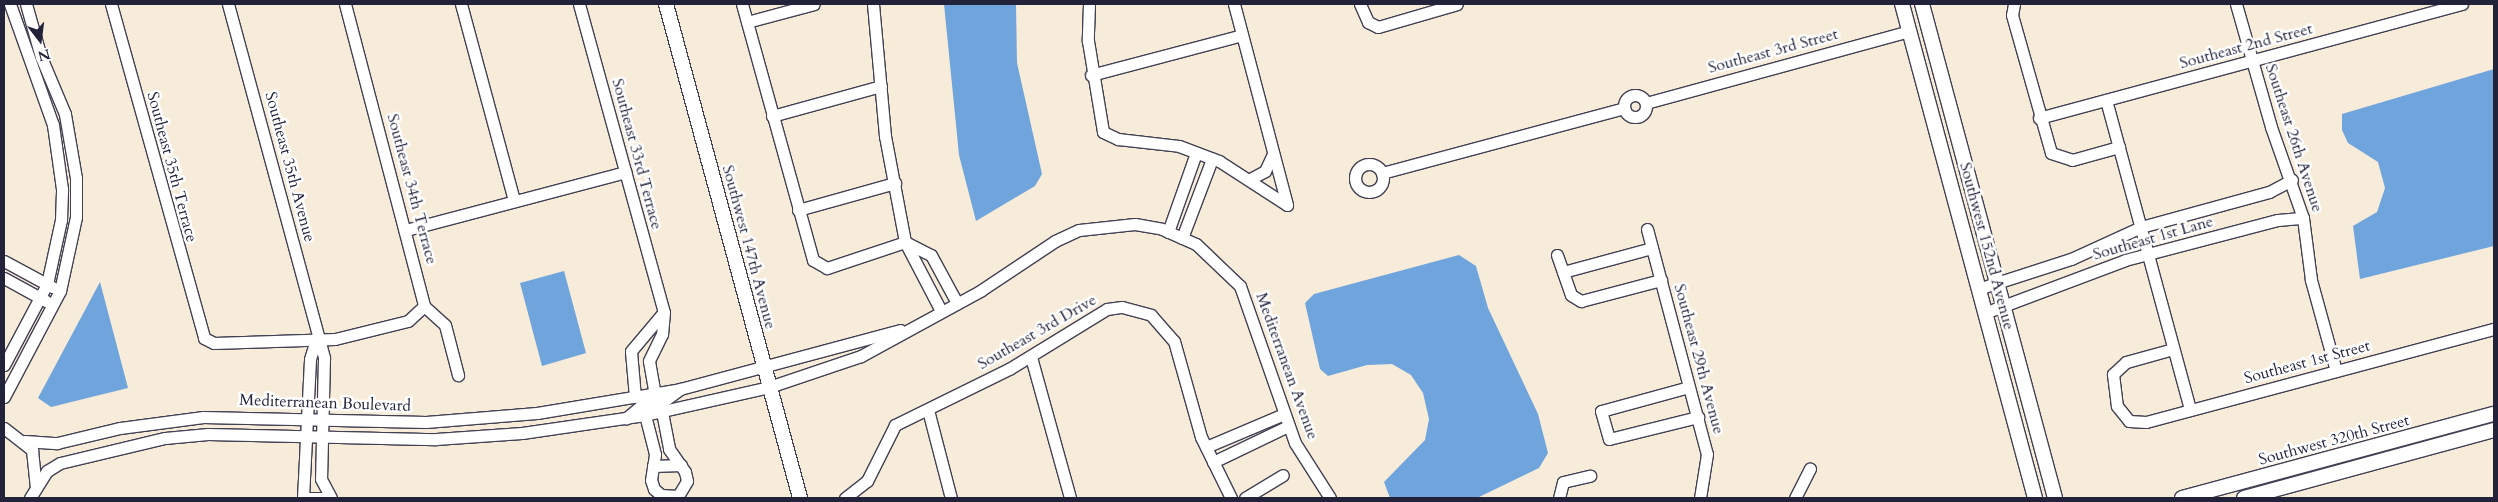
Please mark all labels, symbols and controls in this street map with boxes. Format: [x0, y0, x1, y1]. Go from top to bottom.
north arrow [15, 15, 65, 65]
street label: Southeast 2nd Street [2177, 19, 2315, 73]
street label: Southeast 3rd Street [1706, 24, 1840, 78]
text: N [36, 44, 52, 66]
street label: Southeast 26th Avenue [2261, 62, 2327, 214]
street label: Southeast 33rd Terrace [608, 76, 666, 232]
street label: Southeast 35th Terrace [143, 90, 201, 244]
street label: Southeast 35th Avenue [261, 90, 319, 244]
street label: Southeast 34th Terrace [383, 112, 441, 266]
street label: Southwest 152nd Avenue [1955, 160, 2019, 332]
street label: Southwest 147th Avenue [718, 163, 780, 331]
street label: Southeast 1st Lane [2091, 212, 2215, 264]
street label: Southeast 29th Avenue [1670, 282, 1728, 436]
street label: Southeast 3rd Drive [974, 290, 1100, 374]
street label: Mediterranean Avenue [1252, 290, 1322, 442]
street label: Southeast 1st Street [2242, 336, 2372, 388]
street label: Mediterranean Boulevard [239, 390, 411, 416]
street label: Southwest 320th Street [2257, 411, 2411, 469]

